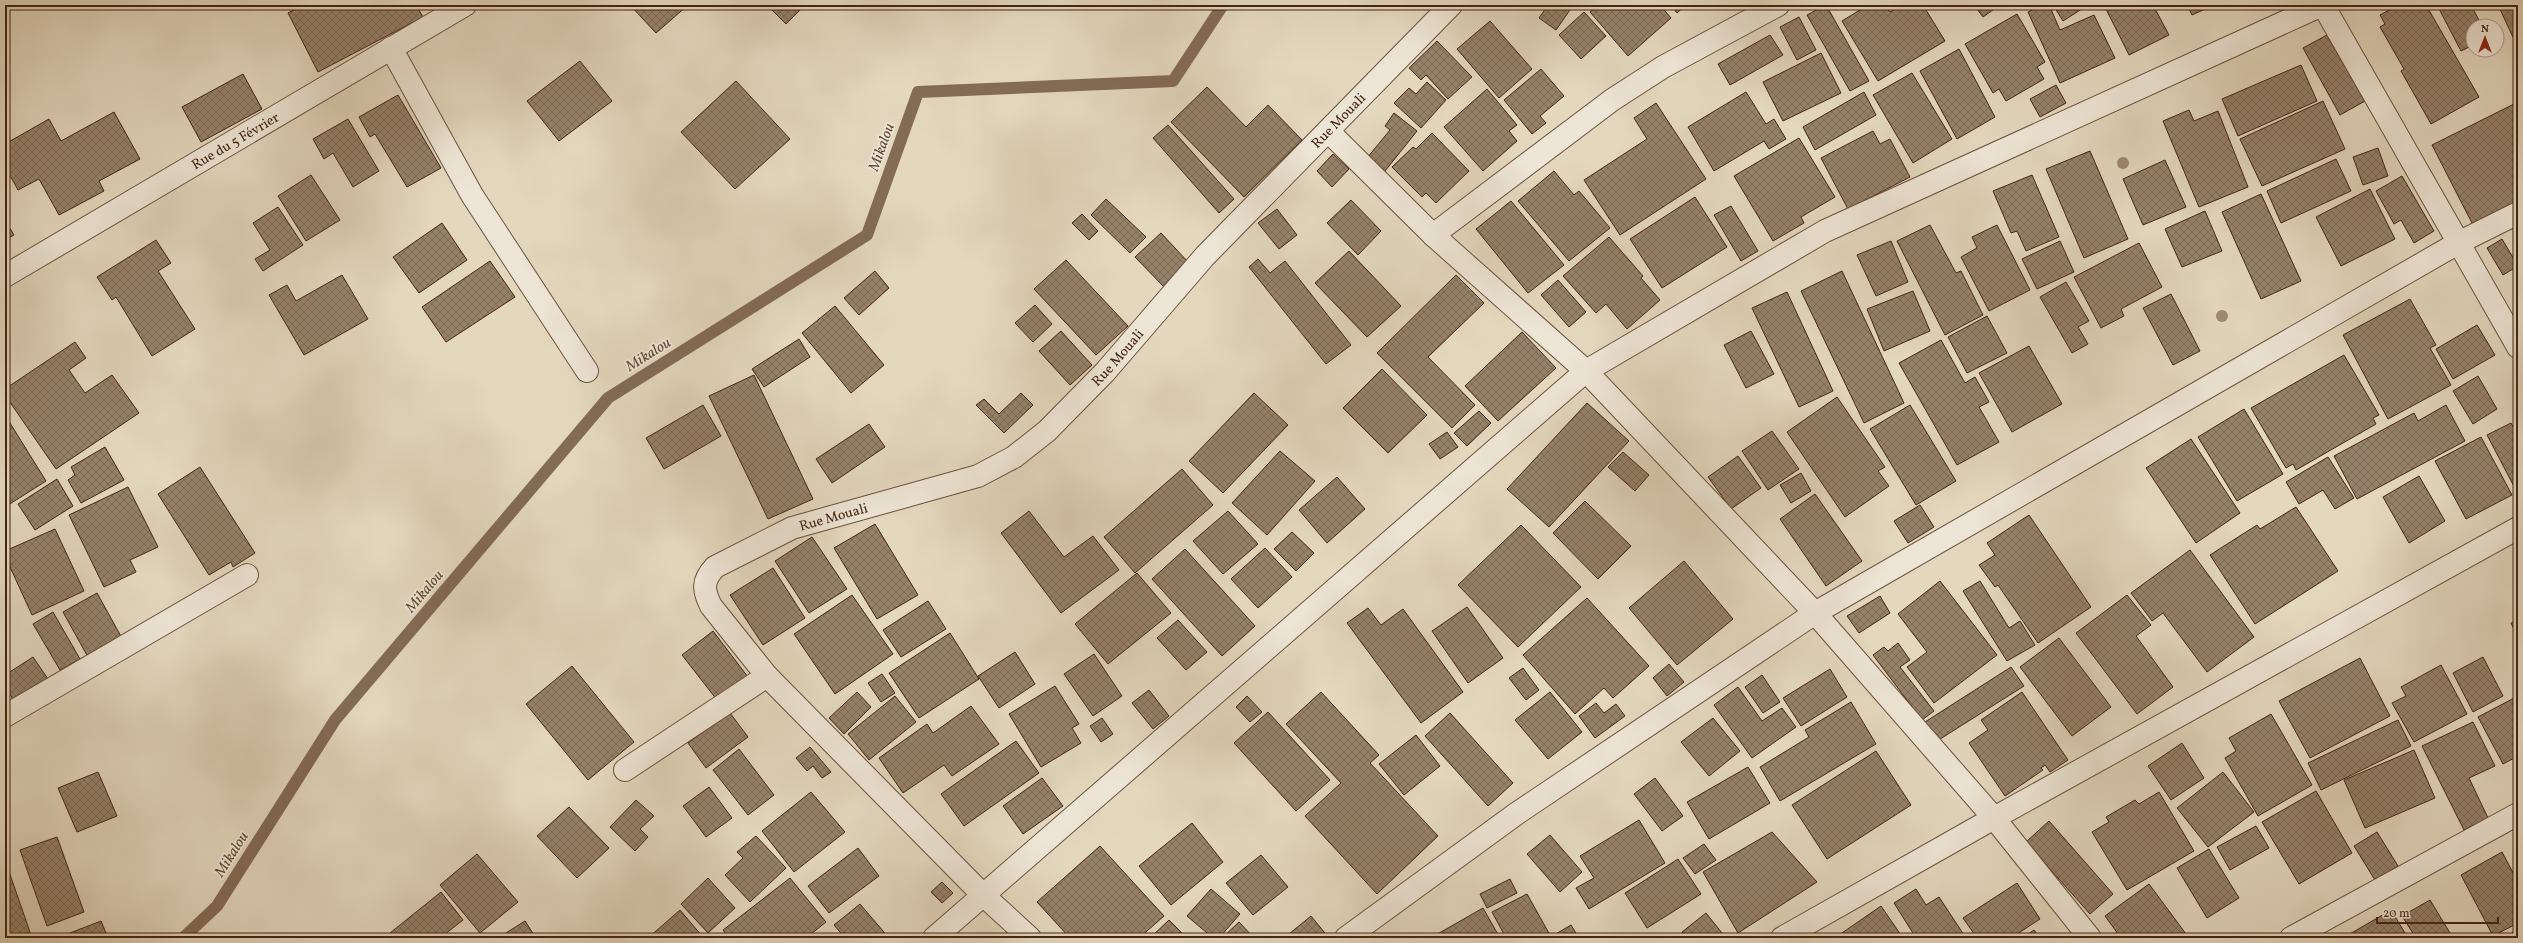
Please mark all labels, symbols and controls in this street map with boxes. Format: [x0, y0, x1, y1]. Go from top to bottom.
north arrow [2465, 18, 2505, 58]
text: N [2481, 22, 2489, 37]
street label: Rue Mouali [1308, 89, 1371, 153]
street label: Rue du 5 Février [188, 108, 283, 175]
water label: Mikalou [864, 120, 901, 175]
street label: Rue Mouali [1088, 326, 1149, 391]
water label: Mikalou [621, 333, 676, 378]
street label: Rue Mouali [797, 499, 870, 537]
water label: Mikalou [400, 566, 449, 619]
water label: Mikalou [210, 828, 255, 882]
scale bar [2377, 899, 2498, 925]
text: 20 m [2383, 906, 2410, 922]

